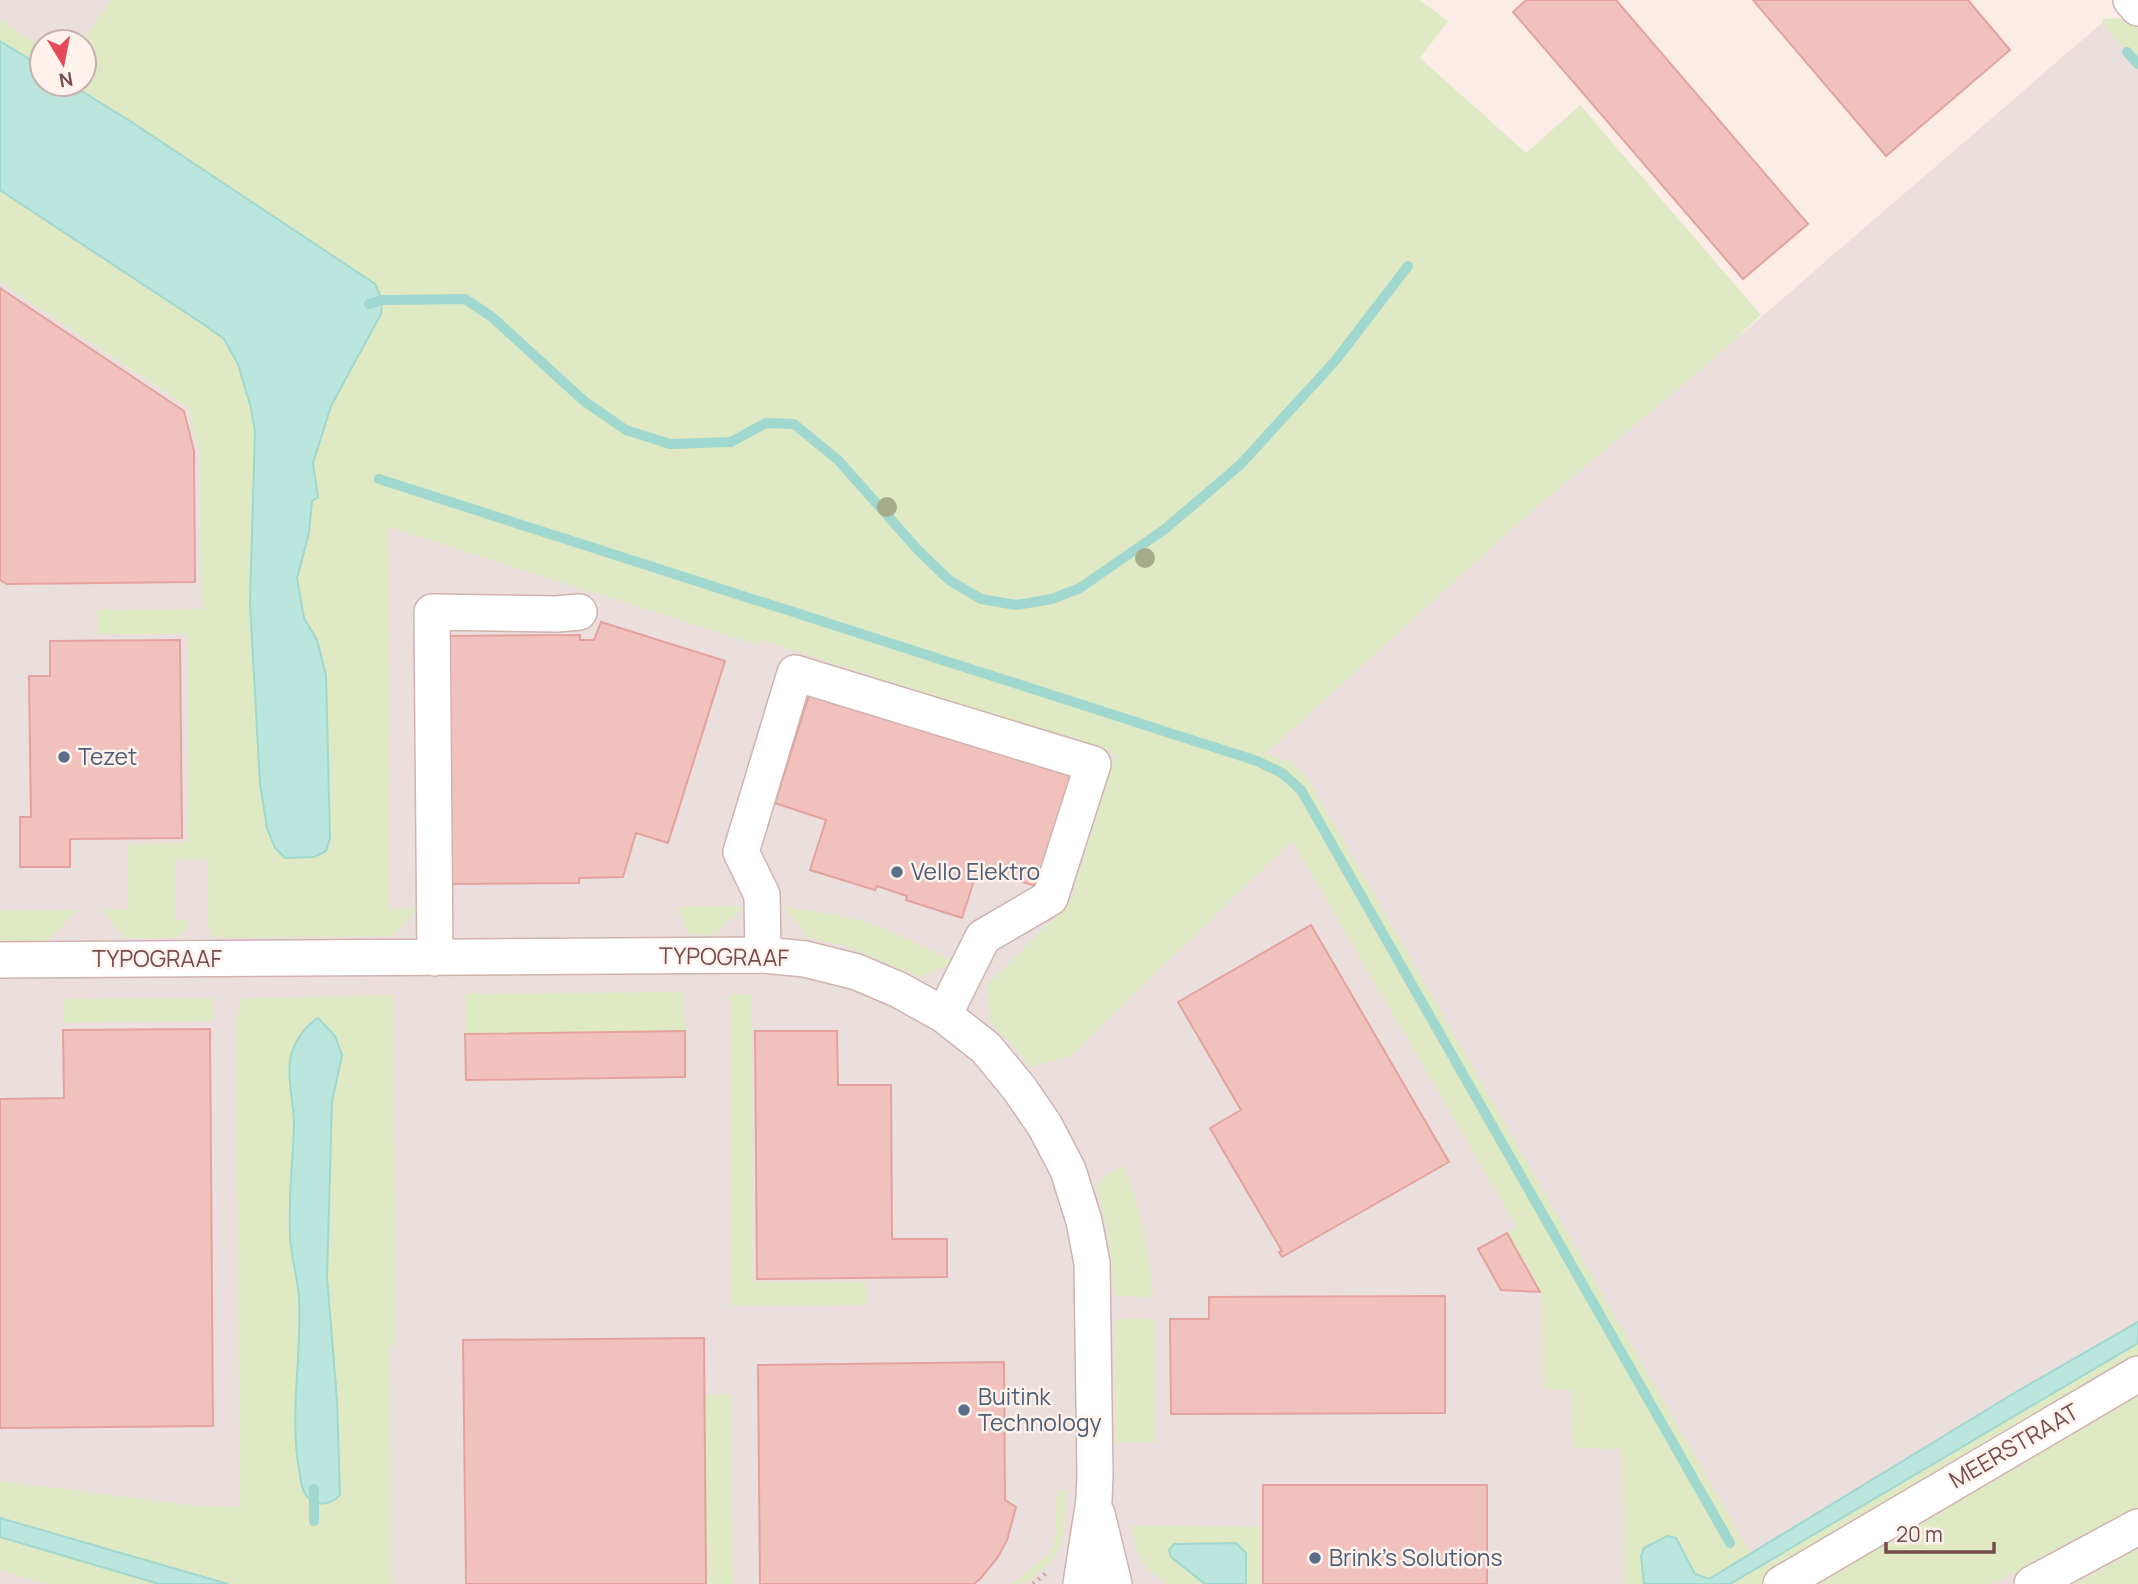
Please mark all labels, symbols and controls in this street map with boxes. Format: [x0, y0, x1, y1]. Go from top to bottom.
north arrow [28, 28, 98, 98]
text: N [57, 66, 75, 94]
place label: Tezet [78, 740, 137, 772]
marker: Tezet [56, 749, 72, 765]
place label: Vello Elektro [911, 855, 1040, 887]
marker: Vello Elektro [889, 864, 905, 880]
street label: TYPOGRAAF [659, 939, 790, 973]
street label: TYPOGRAAF [92, 942, 222, 974]
place label: Buitink Technology [978, 1380, 1102, 1438]
street label: MEERSTRAAT [1943, 1395, 2084, 1495]
marker: Buitink Technology [956, 1402, 972, 1418]
scale bar [1886, 1510, 1994, 1554]
text: 20 m [1896, 1520, 1943, 1548]
place label: Brink's Solutions [1329, 1541, 1503, 1573]
marker: Brink's Solutions [1307, 1550, 1323, 1566]

